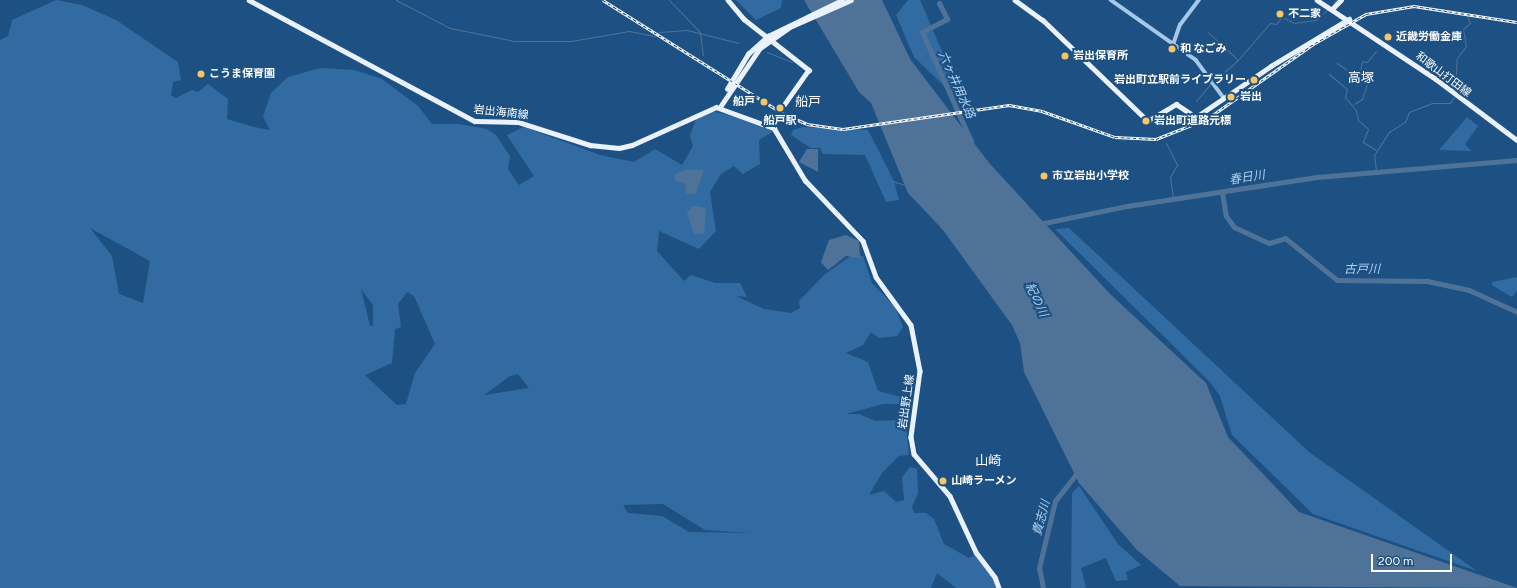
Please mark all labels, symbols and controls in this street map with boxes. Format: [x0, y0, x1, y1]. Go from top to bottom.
place label: 不二家 [1288, 7, 1321, 21]
marker: 不二家 [1275, 9, 1285, 19]
place label: 近畿労働金庫 [1396, 30, 1462, 44]
marker: 近畿労働金庫 [1383, 32, 1393, 42]
place label: 和 なごみ [1180, 42, 1227, 56]
marker: 和 なごみ [1167, 44, 1177, 54]
water label: 六ヶ井用水路 [935, 49, 977, 121]
place label: 岩出保育所 [1073, 49, 1128, 63]
street label: 和歌山打田線 [1413, 50, 1473, 100]
marker: 岩出保育所 [1060, 51, 1070, 61]
place label: こうま保育園 [209, 67, 275, 81]
marker: こうま保育園 [196, 69, 206, 79]
district label: 高塚 [1348, 70, 1374, 86]
place label: 岩出町立駅前ライブラリー [1114, 73, 1246, 87]
marker: 岩出町立駅前ライブラリー [1249, 75, 1259, 85]
place label: 岩出 [1240, 90, 1262, 104]
marker: 岩出 [1225, 91, 1237, 103]
district label: 船戸 [795, 94, 821, 110]
place label: 船戸 [733, 95, 755, 109]
marker: 船戸 [758, 96, 770, 108]
marker: 船戸駅 [775, 103, 785, 113]
street label: 岩出海南線 [473, 104, 529, 122]
place label: 船戸駅 [764, 114, 796, 128]
place label: 岩出町道路元標 [1154, 114, 1231, 128]
marker: 岩出町道路元標 [1141, 116, 1151, 126]
water label: 春日川 [1228, 168, 1266, 188]
place label: 市立岩出小学校 [1052, 169, 1129, 183]
marker: 市立岩出小学校 [1039, 171, 1049, 181]
water label: 古戸川 [1344, 263, 1380, 277]
water label: 紀の川 [1022, 281, 1050, 319]
street label: 岩出野上線 [897, 374, 917, 430]
district label: 山崎 [975, 453, 1001, 469]
place label: 山崎ラーメン [951, 474, 1017, 488]
marker: 山崎ラーメン [938, 476, 948, 486]
water label: 貴志川 [1030, 499, 1054, 537]
scale bar [1373, 546, 1454, 572]
text: 200 m [1378, 554, 1413, 568]

